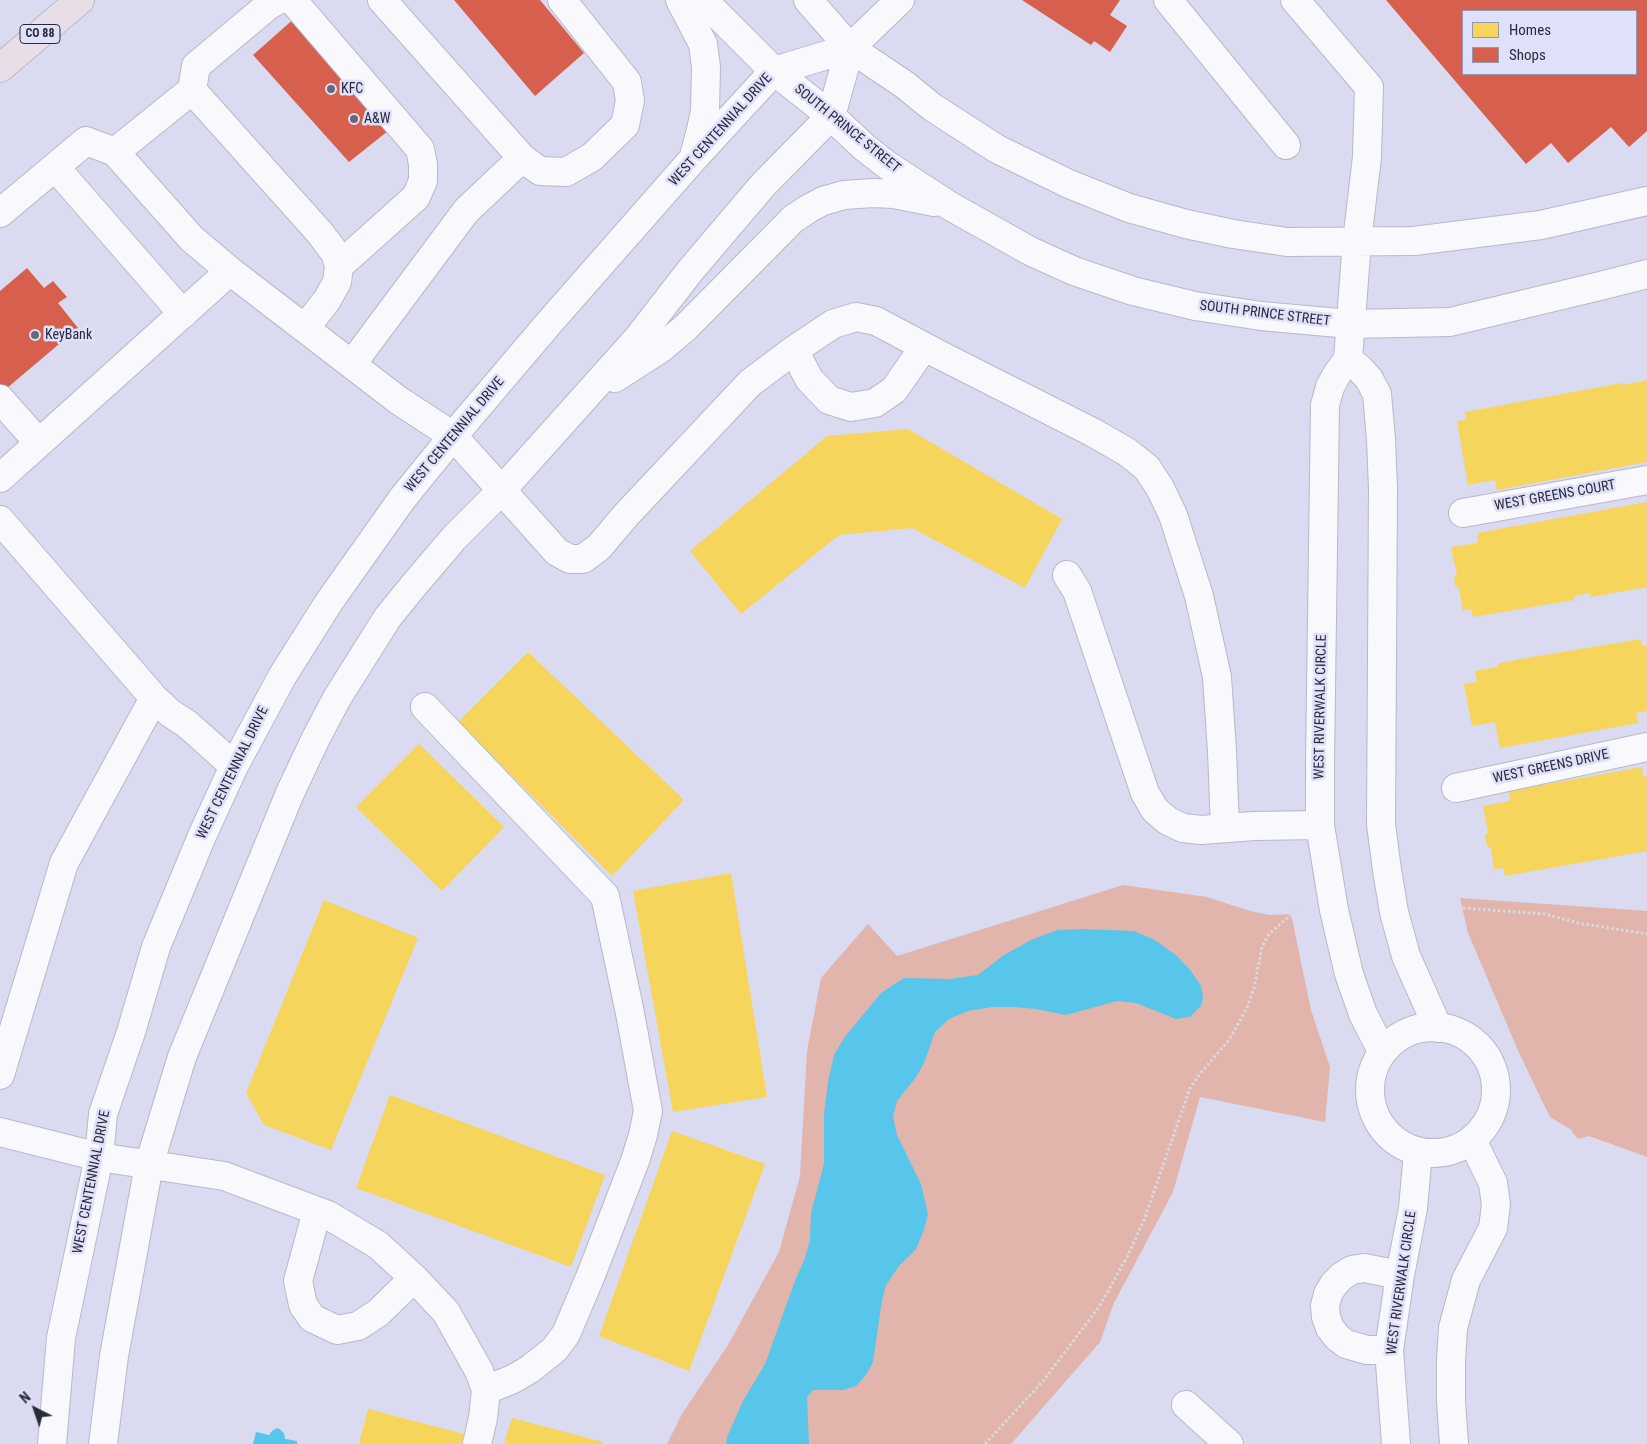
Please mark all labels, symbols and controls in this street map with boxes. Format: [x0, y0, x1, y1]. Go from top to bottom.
legend [1462, 10, 1637, 75]
text: Homes [1509, 21, 1551, 39]
road number: CO 88 [20, 24, 60, 44]
text: Shops [1509, 46, 1546, 64]
street label: WEST CENTENNIAL DRIVE [666, 70, 776, 190]
place label: KFC [341, 81, 363, 97]
street label: SOUTH PRINCE STREET [791, 81, 903, 177]
marker: KFC [325, 83, 337, 95]
place label: A&W [364, 111, 390, 127]
marker: A&W [348, 113, 360, 125]
street label: SOUTH PRINCE STREET [1199, 298, 1331, 330]
place label: KeyBank [45, 327, 92, 343]
marker: KeyBank [29, 329, 41, 341]
street label: WEST CENTENNIAL DRIVE [402, 374, 508, 496]
street label: WEST GREENS COURT [1493, 477, 1617, 515]
street label: WEST RIVERWALK CIRCLE [1311, 634, 1331, 780]
street label: WEST CENTENNIAL DRIVE [194, 704, 272, 842]
street label: WEST GREENS DRIVE [1492, 747, 1610, 787]
street label: WEST CENTENNIAL DRIVE [70, 1109, 114, 1255]
street label: WEST RIVERWALK CIRCLE [1384, 1210, 1420, 1356]
north arrow [10, 1384, 60, 1434]
text: N [17, 1389, 34, 1407]

